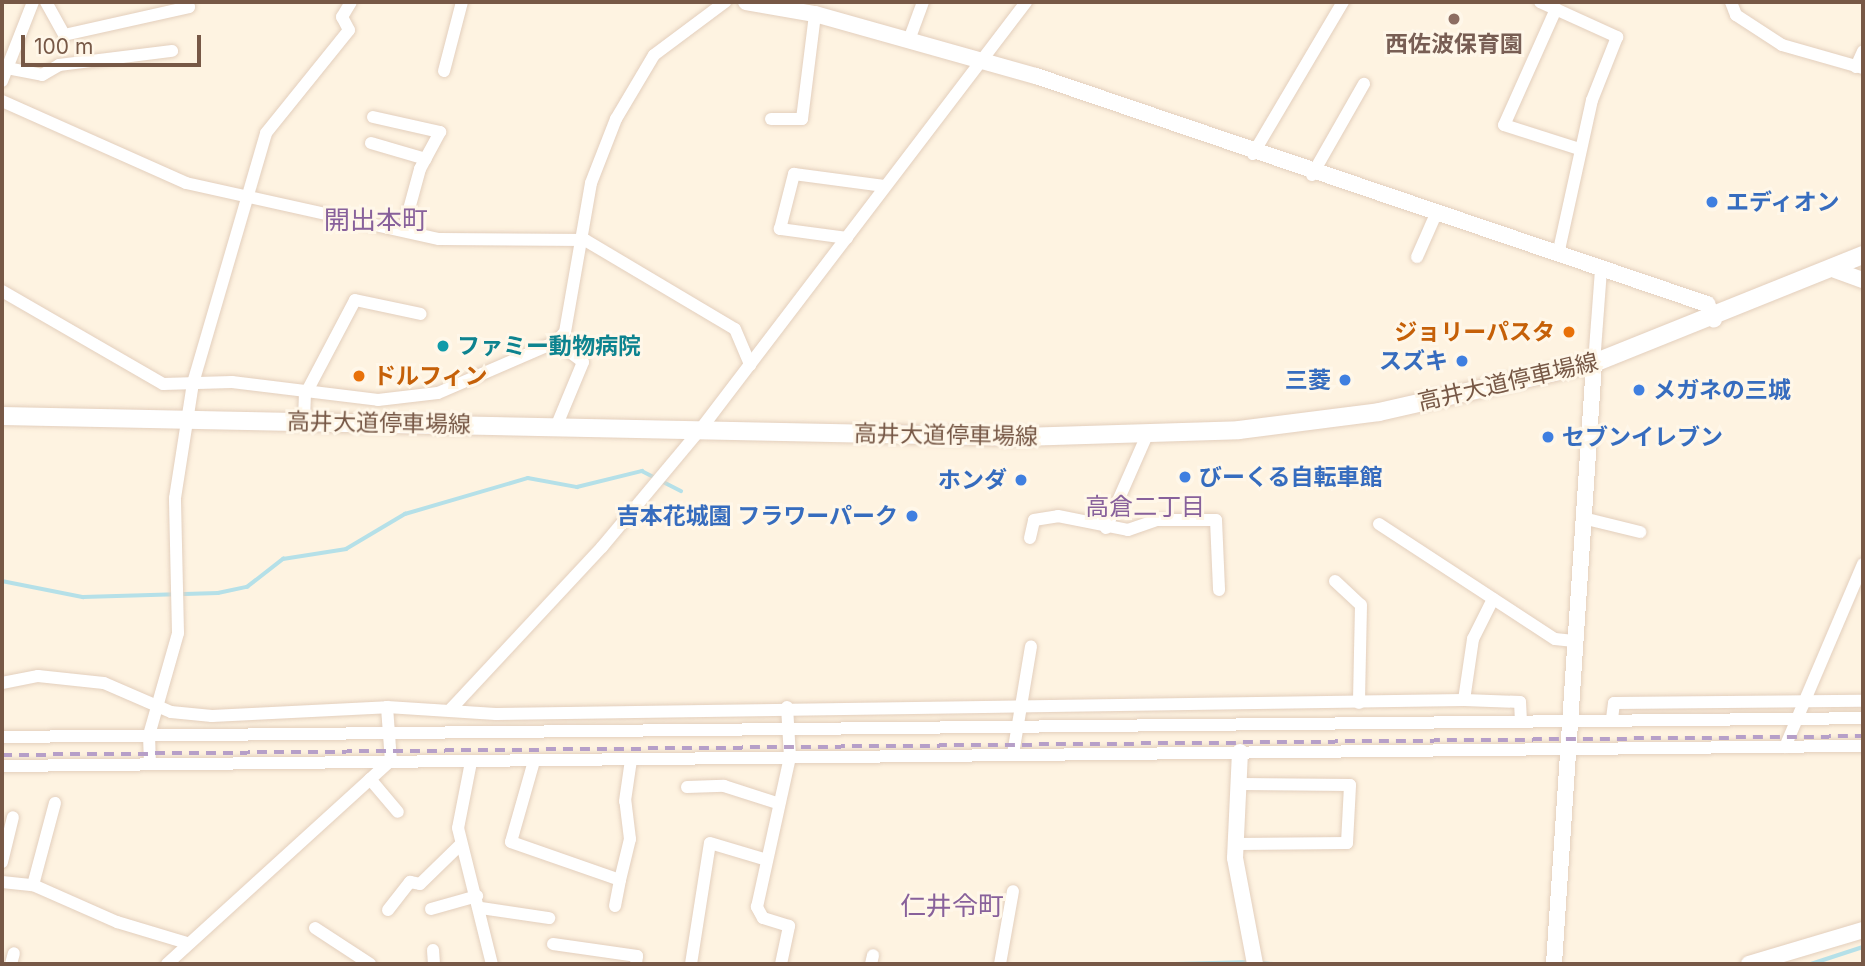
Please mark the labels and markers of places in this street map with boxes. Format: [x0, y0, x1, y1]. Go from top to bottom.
marker: 西佐波保育園 [1446, 11, 1462, 27]
place label: 西佐波保育園 [1385, 30, 1523, 58]
place label: エディオン [1726, 188, 1841, 216]
marker: エディオン [1704, 194, 1720, 210]
place label: ジョリーパスタ [1394, 318, 1555, 346]
marker: ジョリーパスタ [1561, 324, 1577, 340]
place label: ファミー動物病院 [457, 332, 641, 360]
marker: ファミー動物病院 [435, 338, 451, 354]
place label: スズキ [1379, 347, 1448, 375]
marker: スズキ [1454, 353, 1470, 369]
place label: ドルフィン [373, 362, 488, 390]
place label: 三菱 [1285, 366, 1331, 394]
marker: ドルフィン [351, 368, 367, 384]
marker: 三菱 [1337, 372, 1353, 388]
place label: メガネの三城 [1653, 376, 1791, 404]
marker: メガネの三城 [1631, 382, 1647, 398]
place label: セブンイレブン [1562, 423, 1723, 451]
marker: セブンイレブン [1540, 429, 1556, 445]
place label: びーくる自転車館 [1199, 463, 1383, 491]
place label: ホンダ [938, 466, 1007, 494]
marker: びーくる自転車館 [1177, 469, 1193, 485]
marker: ホンダ [1013, 472, 1029, 488]
place label: 吉本花城園 フラワーパーク [617, 502, 898, 530]
marker: 吉本花城園 フラワーパーク [904, 508, 920, 524]

